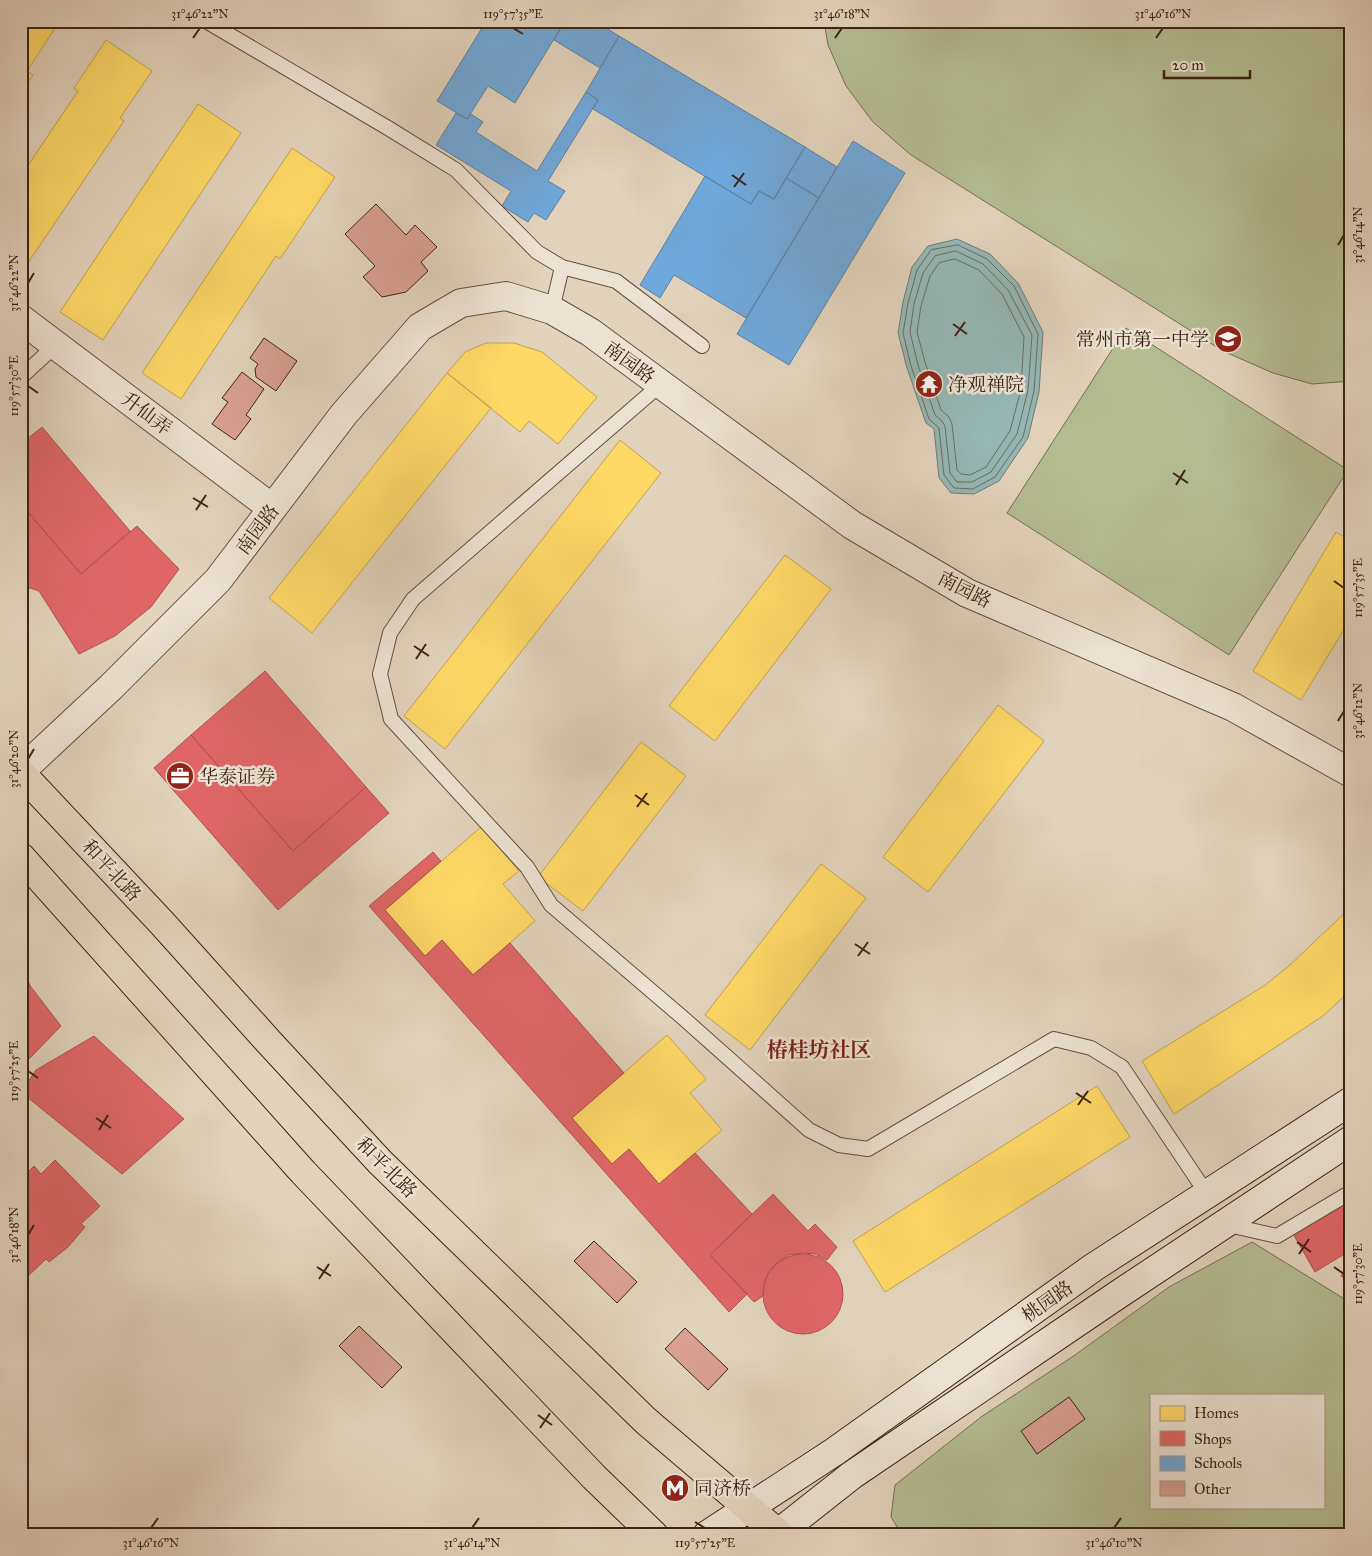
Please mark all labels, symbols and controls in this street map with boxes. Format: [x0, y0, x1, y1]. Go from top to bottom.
text: 31°46'22"N [171, 7, 229, 21]
text: 119°57'35"E [483, 7, 543, 21]
text: 31°46'18"N [814, 7, 870, 21]
text: 31°46'16"N [1135, 7, 1191, 21]
scale bar [1164, 48, 1251, 80]
text: 20 m [1172, 56, 1204, 74]
text: 31°46'14"N [1351, 207, 1365, 263]
text: 31°46'22"N [7, 254, 21, 312]
school or university icon: 常州市第一中学 [1213, 324, 1243, 354]
place label: 常州市第一中学 [1076, 328, 1209, 351]
street label: 南园路 [600, 336, 660, 388]
text: 119°57'30"E [7, 355, 21, 417]
temple icon: 净观禅院 [914, 369, 944, 399]
place label: 净观禅院 [948, 373, 1024, 396]
street label: 升仙弄 [117, 387, 176, 440]
street label: 南园路 [231, 500, 284, 559]
text: 119°57'35"E [1351, 558, 1365, 618]
street label: 南园路 [934, 566, 995, 613]
text: 31°46'12"N [1351, 683, 1365, 739]
text: 31°46'20"N [7, 730, 21, 788]
office icon: 华泰证券 [165, 761, 195, 791]
place label: 华泰证券 [199, 765, 275, 788]
street label: 和平北路 [77, 835, 146, 906]
district label: 椿桂坊社区 [767, 1037, 872, 1063]
text: 119°57'25"E [7, 1040, 21, 1101]
street label: 和平北路 [352, 1132, 422, 1202]
text: 31°46'18"N [7, 1207, 21, 1263]
text: 119°57'30"E [1351, 1243, 1365, 1305]
street label: 桃园路 [1017, 1276, 1077, 1327]
legend [1150, 1394, 1324, 1508]
text: Homes [1194, 1404, 1239, 1422]
text: Shops [1194, 1430, 1232, 1448]
text: Schools [1194, 1454, 1242, 1472]
metro station icon: 同济桥 [660, 1473, 690, 1503]
place label: 同济桥 [694, 1477, 751, 1500]
text: Other [1194, 1480, 1231, 1498]
text: 31°46'16"N [123, 1536, 179, 1550]
text: 31°46'14"N [444, 1536, 500, 1550]
text: 119°57'25"E [675, 1536, 736, 1550]
text: 31°46'10"N [1085, 1536, 1143, 1550]

